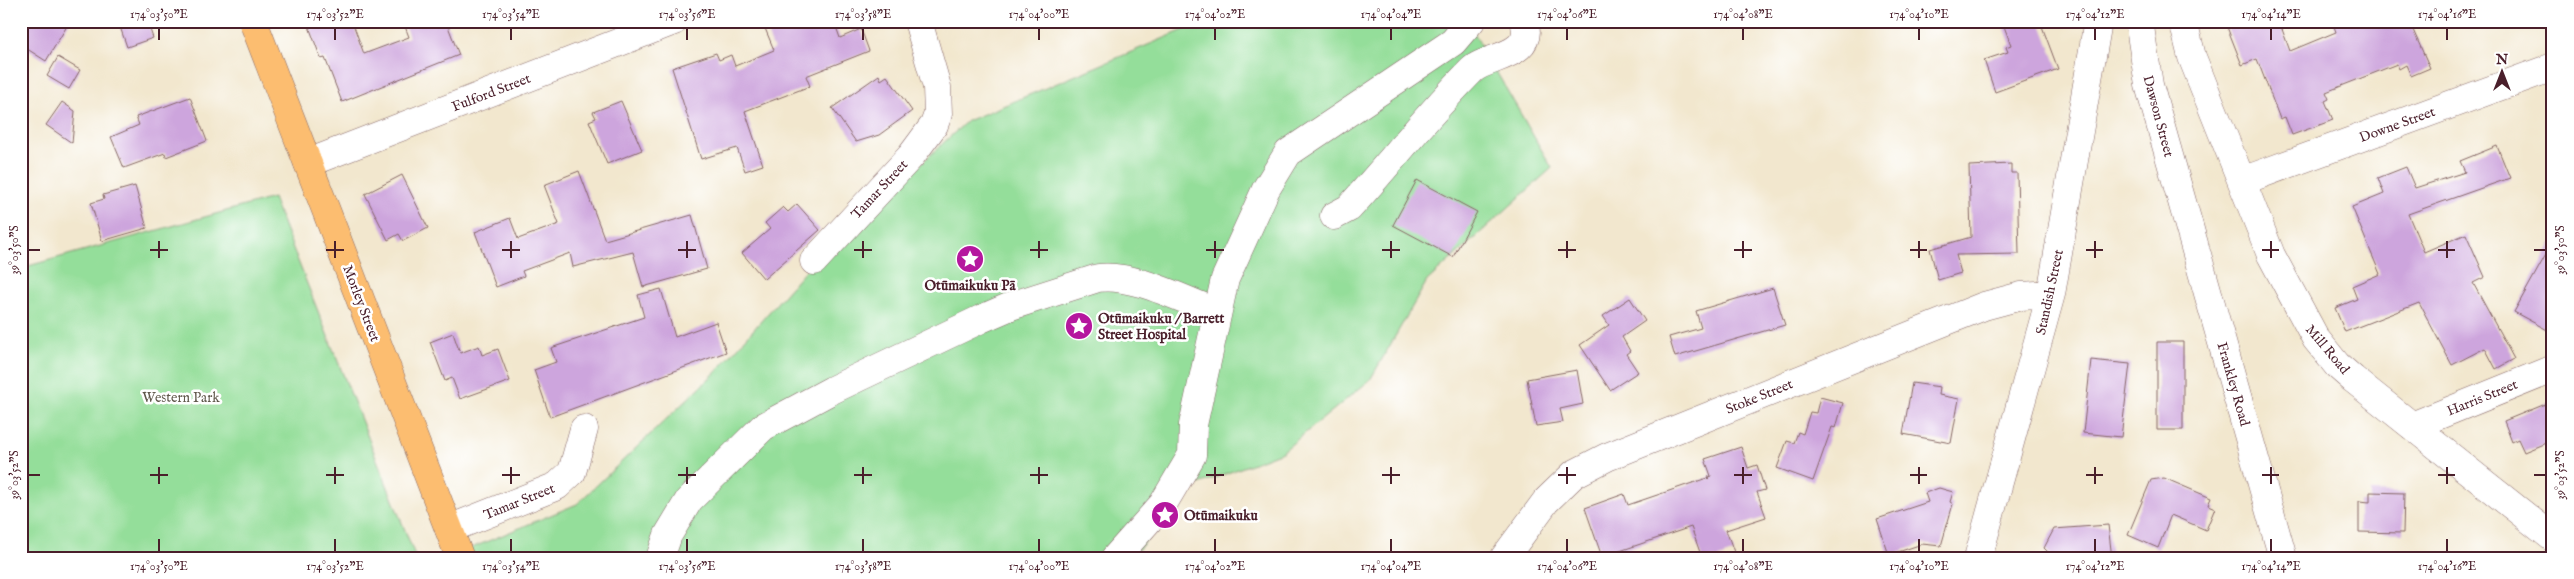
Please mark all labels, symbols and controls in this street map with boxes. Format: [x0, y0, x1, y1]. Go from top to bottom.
text: 174°03'50"E [130, 7, 188, 22]
text: 174°03'52"E [306, 7, 364, 22]
text: 174°03'54"E [482, 7, 540, 22]
text: 174°03'56"E [658, 7, 716, 22]
text: 174°03'58"E [835, 7, 891, 22]
text: 174°04'00"E [1009, 7, 1069, 22]
text: 174°04'02"E [1185, 7, 1245, 22]
text: 174°04'04"E [1361, 7, 1421, 22]
text: 174°04'06"E [1537, 7, 1597, 22]
text: 174°04'08"E [1713, 7, 1773, 22]
text: 174°04'10"E [1889, 7, 1949, 22]
text: 174°04'12"E [2065, 7, 2125, 22]
text: 174°04'14"E [2241, 7, 2301, 22]
text: 174°04'16"E [2418, 7, 2476, 22]
north arrow [2476, 48, 2526, 98]
text: N [2495, 51, 2508, 69]
street label: Fulford Street [449, 70, 533, 116]
street label: Dawson Street [2138, 73, 2178, 159]
street label: Downe Street [2357, 103, 2438, 147]
street label: Tamar Street [848, 156, 912, 223]
text: 39°03'50"S [7, 225, 22, 275]
text: 39°03'50"S [2553, 225, 2568, 275]
place icon: Otūmaikuku Pā [955, 244, 985, 274]
street label: Standish Street [2032, 248, 2068, 337]
street label: Morley Street [338, 263, 384, 344]
place label: Otūmaikuku Pā [925, 277, 1016, 295]
place label: Otūmaikuku / Barrett Street Hospital [1098, 310, 1224, 344]
place icon: Otūmaikuku / Barrett Street Hospital [1064, 311, 1094, 341]
street label: Mill Road [2301, 321, 2354, 379]
street label: Frankley Road [2212, 340, 2254, 429]
street label: Stoke Street [1723, 375, 1796, 419]
street label: Harris Street [2444, 375, 2521, 420]
park label: Western Park [142, 389, 220, 407]
text: 39°03'52"S [7, 450, 22, 500]
text: 39°03'52"S [2553, 450, 2568, 500]
street label: Tamar Street [481, 479, 558, 524]
place icon: Otūmaikuku [1150, 500, 1180, 530]
place label: Otūmaikuku [1184, 507, 1259, 525]
text: 174°03'50"E [130, 559, 188, 574]
text: 174°03'52"E [306, 559, 364, 574]
text: 174°03'54"E [482, 559, 540, 574]
text: 174°03'56"E [658, 559, 716, 574]
text: 174°03'58"E [835, 559, 891, 574]
text: 174°04'00"E [1009, 559, 1069, 574]
text: 174°04'02"E [1185, 559, 1245, 574]
text: 174°04'04"E [1361, 559, 1421, 574]
text: 174°04'06"E [1537, 559, 1597, 574]
text: 174°04'08"E [1713, 559, 1773, 574]
text: 174°04'10"E [1889, 559, 1949, 574]
text: 174°04'12"E [2065, 559, 2125, 574]
text: 174°04'14"E [2241, 559, 2301, 574]
text: 174°04'16"E [2418, 559, 2476, 574]

